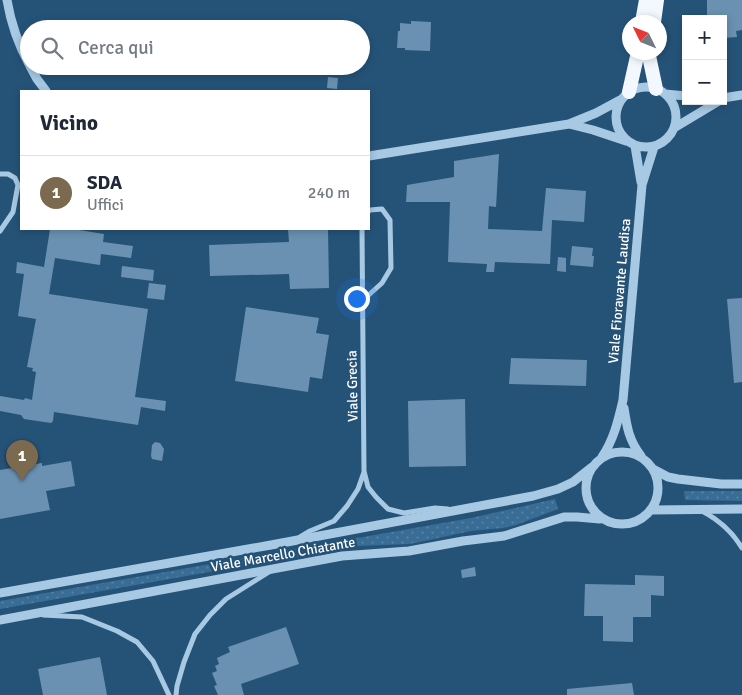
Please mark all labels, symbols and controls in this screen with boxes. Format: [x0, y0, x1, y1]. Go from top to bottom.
north arrow [622, 15, 667, 60]
map controls [682, 15, 727, 105]
button: + [682, 15, 727, 60]
search box [20, 20, 370, 75]
icon: search [38, 34, 66, 62]
text: Cerca qui [78, 36, 154, 60]
button: − [682, 60, 727, 105]
text: Vicino [40, 110, 98, 136]
text: SDA [87, 171, 122, 195]
text: 1 [52, 183, 60, 203]
text: 240 m [308, 183, 350, 203]
text: Uffici [87, 195, 124, 215]
street label: Viale Fioravante Laudisa [605, 218, 634, 364]
your location [344, 286, 370, 312]
street label: Viale Grecia [343, 350, 362, 422]
pin: 1 [6, 440, 38, 481]
street label: Viale Marcello Chiatante [210, 533, 357, 576]

